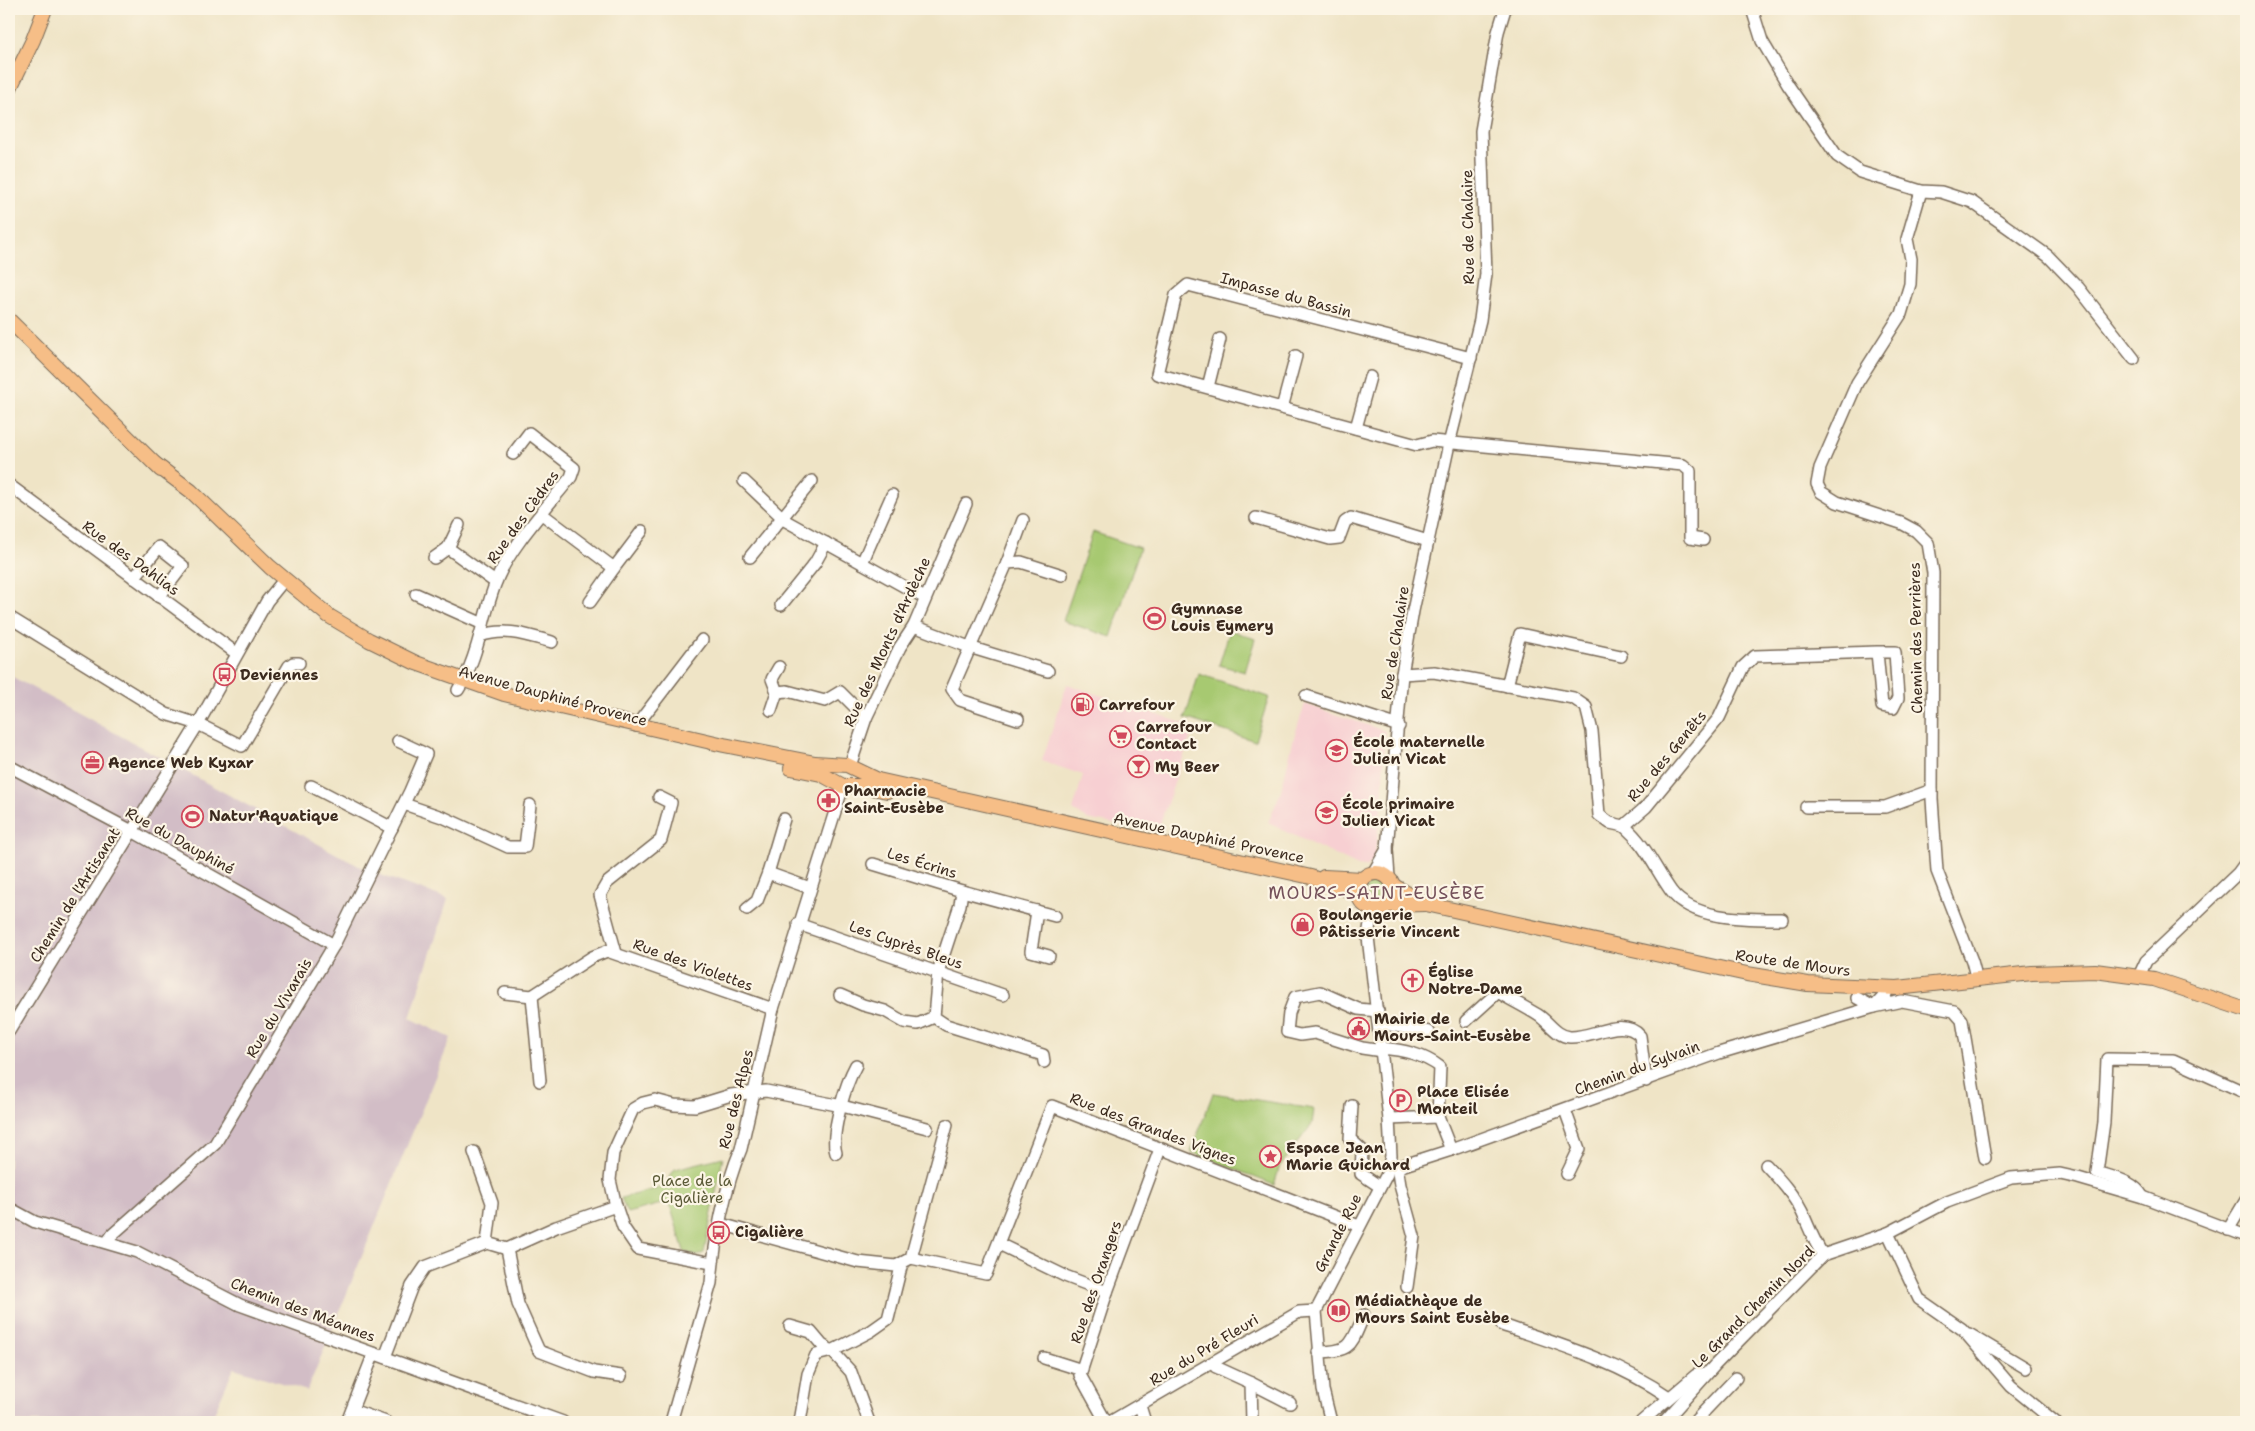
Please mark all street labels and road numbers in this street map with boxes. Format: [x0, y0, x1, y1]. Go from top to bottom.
street label: Rue de Chalaire [1457, 169, 1479, 285]
street label: Impasse du Bassin [1218, 268, 1354, 322]
street label: Rue des Cèdres [482, 466, 564, 568]
street label: Rue des Dahlias [78, 516, 184, 600]
street label: Rue des Monts d'Ardèche [839, 554, 935, 730]
street label: Chemin des Perrières [1905, 562, 1927, 714]
street label: Rue de Chalaire [1376, 585, 1414, 701]
street label: Avenue Dauphiné Provence [457, 661, 649, 731]
street label: Rue des Genêts [1623, 706, 1711, 806]
street label: Rue du Dauphiné [122, 803, 238, 879]
street label: Avenue Dauphiné Provence [1112, 808, 1306, 868]
street label: Chemin de l'Artisanat [25, 824, 125, 966]
street label: Les Écrins [885, 842, 960, 883]
street label: Les Cyprès Bleus [846, 916, 966, 974]
street label: Rue des Violettes [630, 934, 756, 996]
street label: Route de Mours [1734, 945, 1852, 981]
street label: Rue du Vivarais [241, 954, 317, 1062]
street label: Chemin du Sylvain [1572, 1036, 1702, 1100]
street label: Rue des Alpes [714, 1047, 758, 1151]
street label: Rue des Grandes Vignes [1067, 1088, 1239, 1170]
street label: Grande Rue [1310, 1190, 1366, 1276]
street label: Rue des Orangers [1066, 1218, 1126, 1346]
street label: Le Grand Chemin Nord [1687, 1241, 1819, 1373]
street label: Chemin des Méannes [228, 1273, 378, 1347]
street label: Rue du Pré Fleuri [1146, 1310, 1262, 1390]

